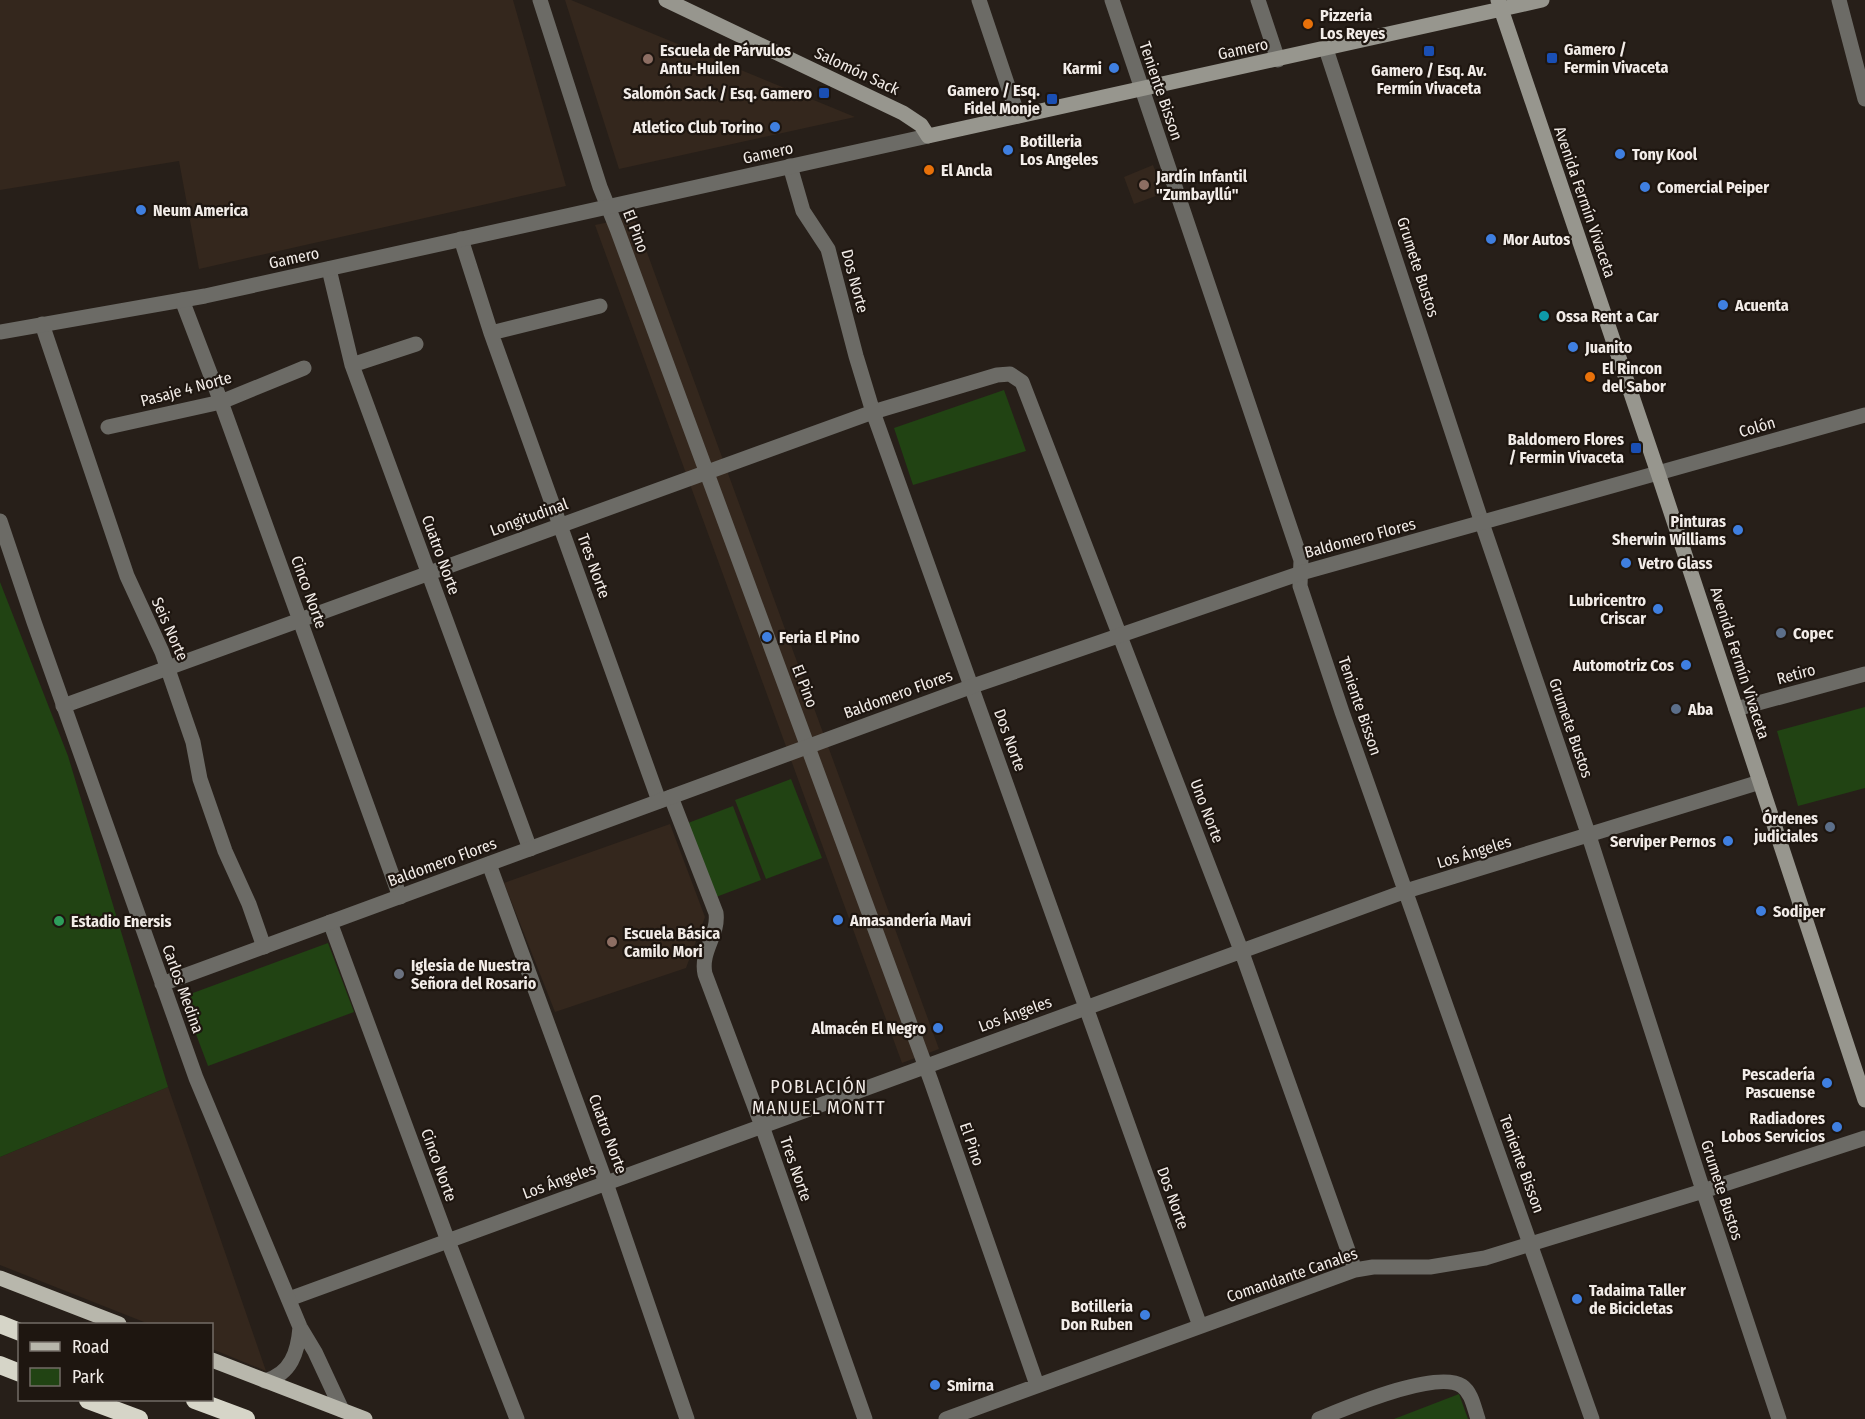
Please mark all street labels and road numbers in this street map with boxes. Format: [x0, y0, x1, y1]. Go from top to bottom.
street label: Gamero [1216, 34, 1270, 64]
street label: Teniente Bisson [1135, 39, 1187, 143]
street label: Salomón Sack [812, 43, 903, 99]
street label: Avenida Fermín Vivaceta [1550, 124, 1620, 280]
street label: Gamero [741, 138, 795, 168]
street label: El Pino [619, 207, 653, 255]
street label: Grumete Bustos [1393, 215, 1443, 320]
street label: Gamero [267, 243, 321, 273]
street label: Dos Norte [837, 247, 873, 315]
street label: Pasaje 4 Norte [138, 368, 234, 410]
street label: Colón [1736, 413, 1778, 441]
street label: Longitudinal [487, 494, 571, 540]
street label: Cuatro Norte [418, 513, 464, 597]
street label: Baldomero Flores [1302, 514, 1418, 562]
street label: Tres Norte [574, 531, 614, 601]
street label: Cinco Norte [287, 553, 331, 631]
street label: Avenida Fermín Vivaceta [1706, 585, 1774, 742]
street label: Seis Norte [148, 594, 192, 664]
street label: Teniente Bisson [1334, 654, 1386, 758]
street label: Retiro [1775, 660, 1817, 688]
street label: El Pino [788, 662, 822, 710]
street label: Baldomero Flores [841, 665, 955, 722]
street label: Grumete Bustos [1545, 676, 1597, 780]
street label: Dos Norte [990, 706, 1030, 774]
street label: Uno Norte [1186, 776, 1228, 846]
street label: Los Ángeles [1435, 832, 1514, 872]
street label: Baldomero Flores [385, 833, 499, 890]
street label: Carlos Medina [158, 942, 208, 1036]
street label: Los Ángeles [976, 992, 1054, 1036]
street label: Cuatro Norte [585, 1092, 631, 1176]
street label: Teniente Bisson [1495, 1112, 1549, 1216]
street label: El Pino [956, 1120, 988, 1168]
street label: Cinco Norte [417, 1126, 461, 1204]
street label: Tres Norte [776, 1134, 816, 1204]
street label: Grumete Bustos [1697, 1138, 1747, 1243]
street label: Los Ángeles [520, 1159, 598, 1203]
street label: Dos Norte [1153, 1164, 1193, 1232]
street label: Comandante Canales [1224, 1244, 1360, 1306]

